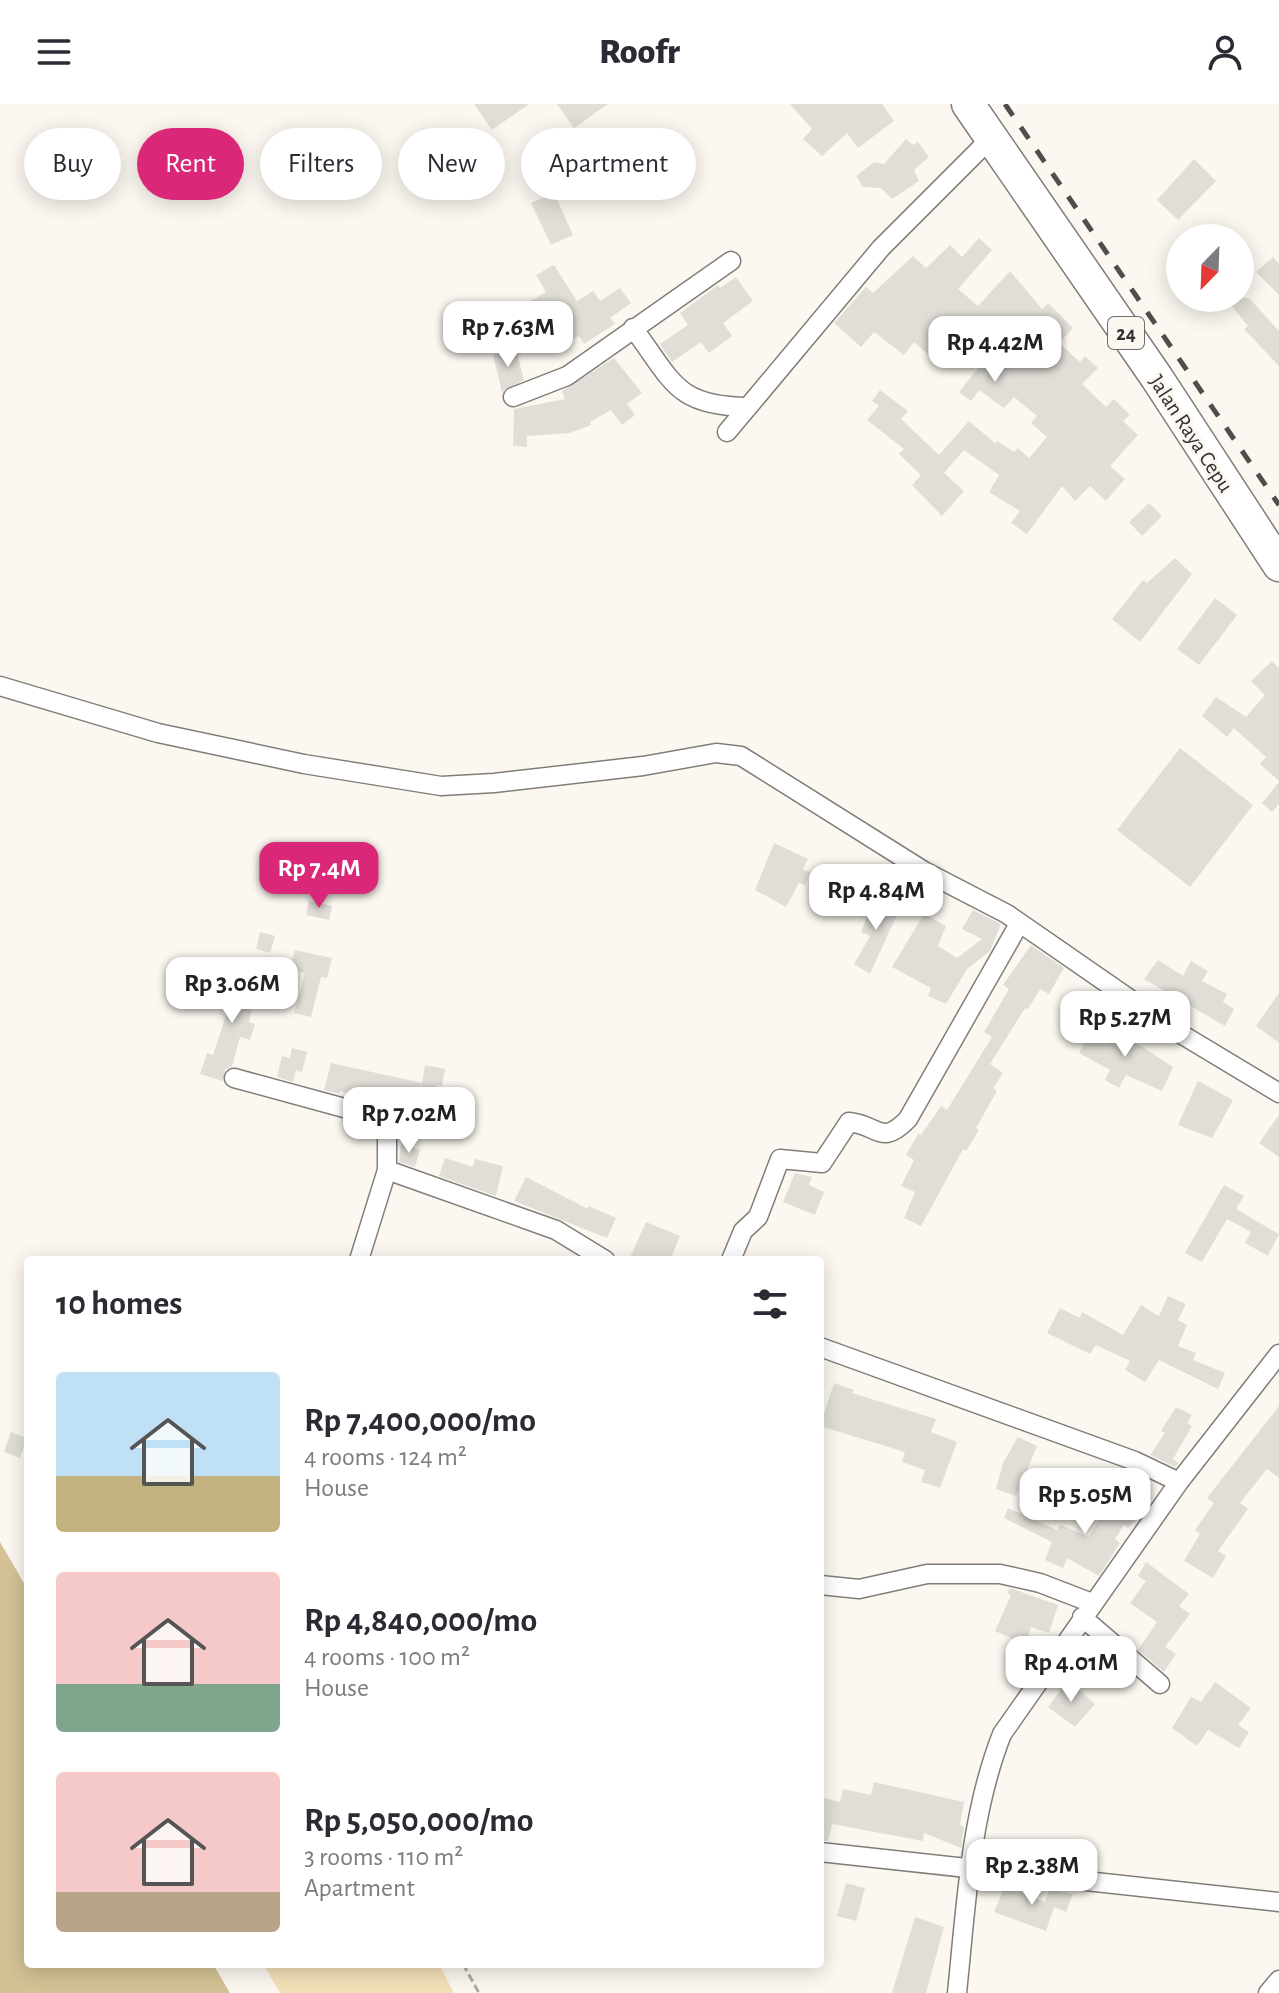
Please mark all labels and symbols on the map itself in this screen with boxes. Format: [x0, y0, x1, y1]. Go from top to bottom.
north arrow [1166, 224, 1254, 312]
pin: Rp 7.63M [425, 301, 591, 369]
pin: Rp 4.42M [912, 316, 1078, 384]
road number: 24 [1108, 317, 1144, 349]
street label: Jalan Raya Cepu [1145, 371, 1237, 496]
pin: Rp 7.4M [245, 842, 393, 910]
pin: Rp 4.84M [793, 864, 959, 932]
pin: Rp 3.06M [149, 957, 315, 1025]
pin: Rp 5.27M [1042, 991, 1208, 1059]
pin: Rp 7.02M [326, 1087, 492, 1155]
pin: Rp 5.05M [1002, 1468, 1168, 1536]
pin: Rp 4.01M [988, 1636, 1154, 1704]
pin: Rp 2.38M [949, 1839, 1115, 1907]

